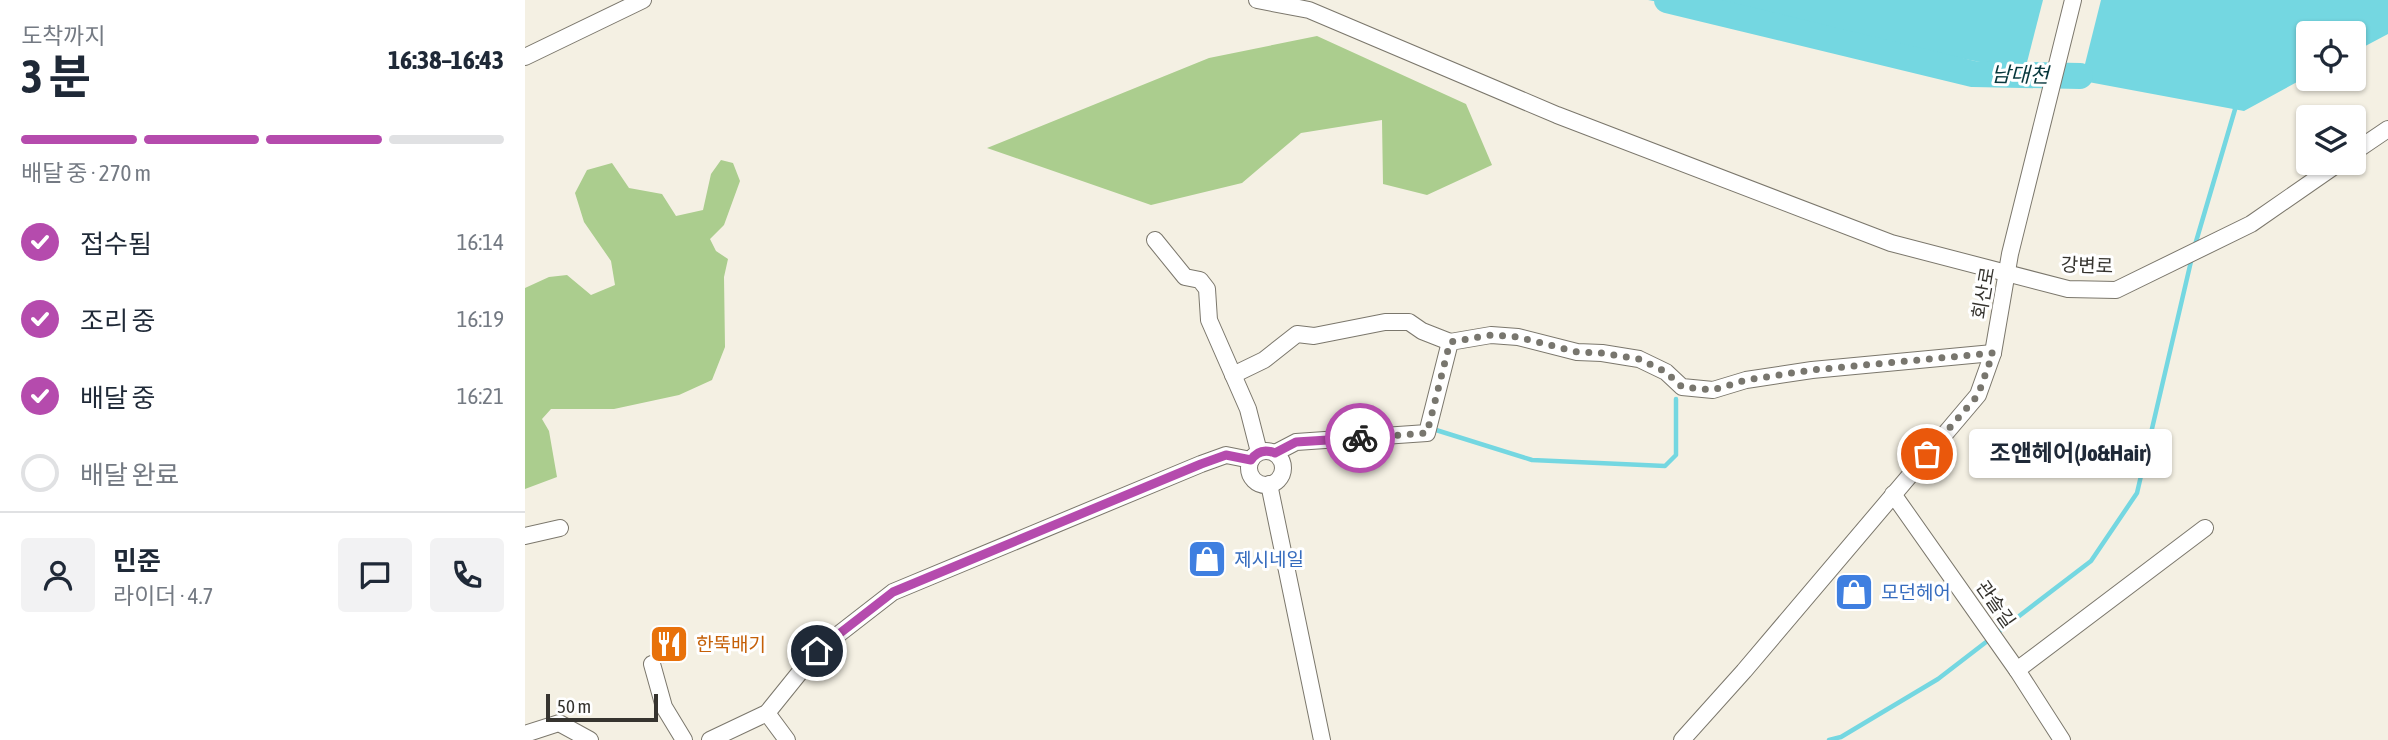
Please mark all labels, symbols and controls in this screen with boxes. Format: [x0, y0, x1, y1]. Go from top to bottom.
map controls [2296, 21, 2366, 175]
button: locate [2296, 21, 2366, 91]
text: 도착까지 [21, 23, 106, 49]
text: 16:38–16:43 [388, 45, 504, 75]
text: 3 분 [21, 50, 91, 103]
water label: 남대천 [1991, 61, 2052, 87]
button: layers [2296, 105, 2366, 175]
text: 배달 중 · 270 m [21, 160, 151, 186]
icon: check [21, 223, 59, 261]
text: 접수됨 [80, 229, 152, 259]
text: 16:14 [457, 229, 504, 255]
street label: 강변로 [2060, 253, 2114, 277]
street label: 회산로 [1968, 265, 1998, 321]
icon: check [21, 300, 59, 338]
text: 조리 중 [80, 306, 155, 336]
text: 16:19 [457, 306, 504, 332]
icon: check [21, 377, 59, 415]
text: 배달 중 [80, 383, 155, 413]
text: 16:21 [457, 383, 504, 409]
courier [1325, 403, 1395, 473]
icon: bike [1341, 419, 1379, 457]
pin [1897, 424, 1957, 484]
callout: 조앤헤어(Jo&Hair) [1969, 430, 2172, 478]
icon: bag [1908, 435, 1946, 473]
text: 조앤헤어(Jo&Hair) [1990, 440, 2151, 466]
text: 배달 완료 [80, 460, 179, 490]
button: person [21, 538, 95, 612]
button: chat [338, 538, 412, 612]
button: phone [430, 538, 504, 612]
shop icon: 제시네일 [1186, 538, 1228, 580]
text: 민준 [113, 546, 161, 576]
place label: 제시네일 [1234, 548, 1304, 570]
shop icon: 모던헤어 [1833, 571, 1875, 613]
street label: 관솔길 [1972, 576, 2020, 632]
place label: 모던헤어 [1881, 581, 1951, 603]
text: 라이더 · 4.7 [113, 583, 213, 609]
pin [787, 621, 847, 681]
restaurant icon: 한뚝배기 [648, 623, 690, 665]
icon: home [798, 632, 836, 670]
place label: 한뚝배기 [696, 633, 766, 655]
scale bar [546, 691, 658, 723]
text: 50 m [557, 695, 591, 717]

